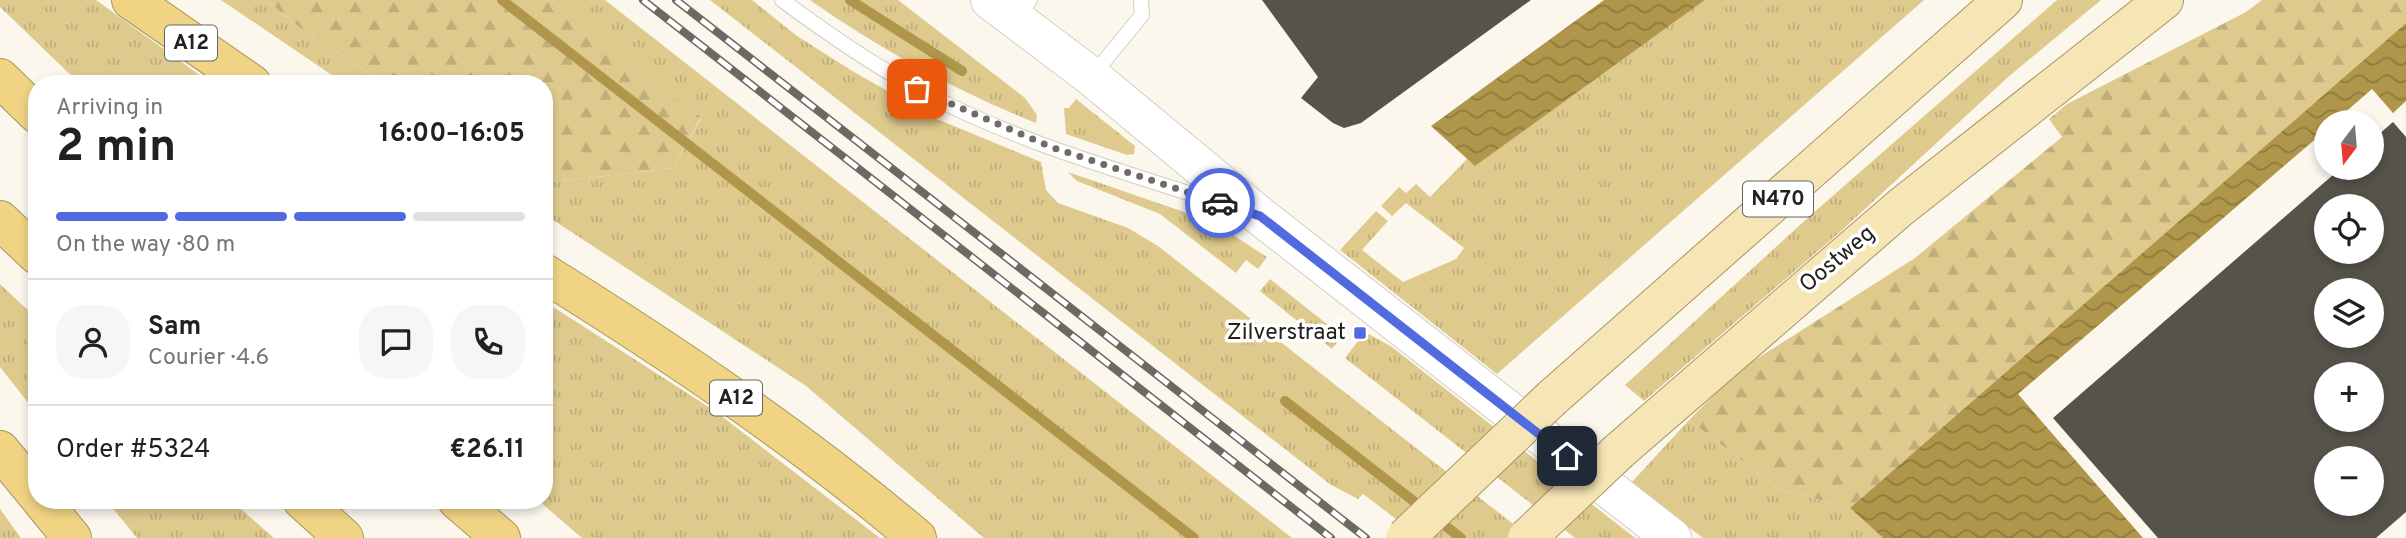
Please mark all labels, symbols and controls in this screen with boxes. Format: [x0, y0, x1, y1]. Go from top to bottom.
road number: A12 [165, 26, 217, 60]
pin [887, 59, 947, 119]
icon: bag [898, 70, 936, 108]
text: Arriving in [56, 94, 163, 123]
north arrow [2314, 110, 2384, 180]
map controls [2314, 110, 2384, 516]
text: 16:00–16:05 [379, 118, 525, 151]
text: 2 min [56, 119, 176, 178]
courier [1185, 168, 1255, 238]
road number: N470 [1743, 182, 1813, 216]
icon: car [1201, 184, 1239, 222]
button: locate [2314, 194, 2384, 264]
street label: Oostweg [1794, 220, 1882, 300]
text: On the way · 80 m [56, 231, 235, 260]
button: layers [2314, 278, 2384, 348]
button: person [56, 305, 130, 379]
button: chat [359, 305, 433, 379]
button: phone [451, 305, 525, 379]
text: Sam [148, 311, 201, 344]
place label: Zilverstraat [1227, 319, 1346, 348]
marker: Zilverstraat [1352, 325, 1368, 341]
text: Courier · 4.6 [148, 344, 269, 373]
button: + [2314, 362, 2384, 432]
road number: A12 [710, 380, 762, 416]
pin [1537, 426, 1597, 486]
text: Order #5324 [56, 434, 210, 467]
text: €26.11 [449, 434, 525, 467]
icon: home [1548, 437, 1586, 475]
button: − [2314, 446, 2384, 516]

